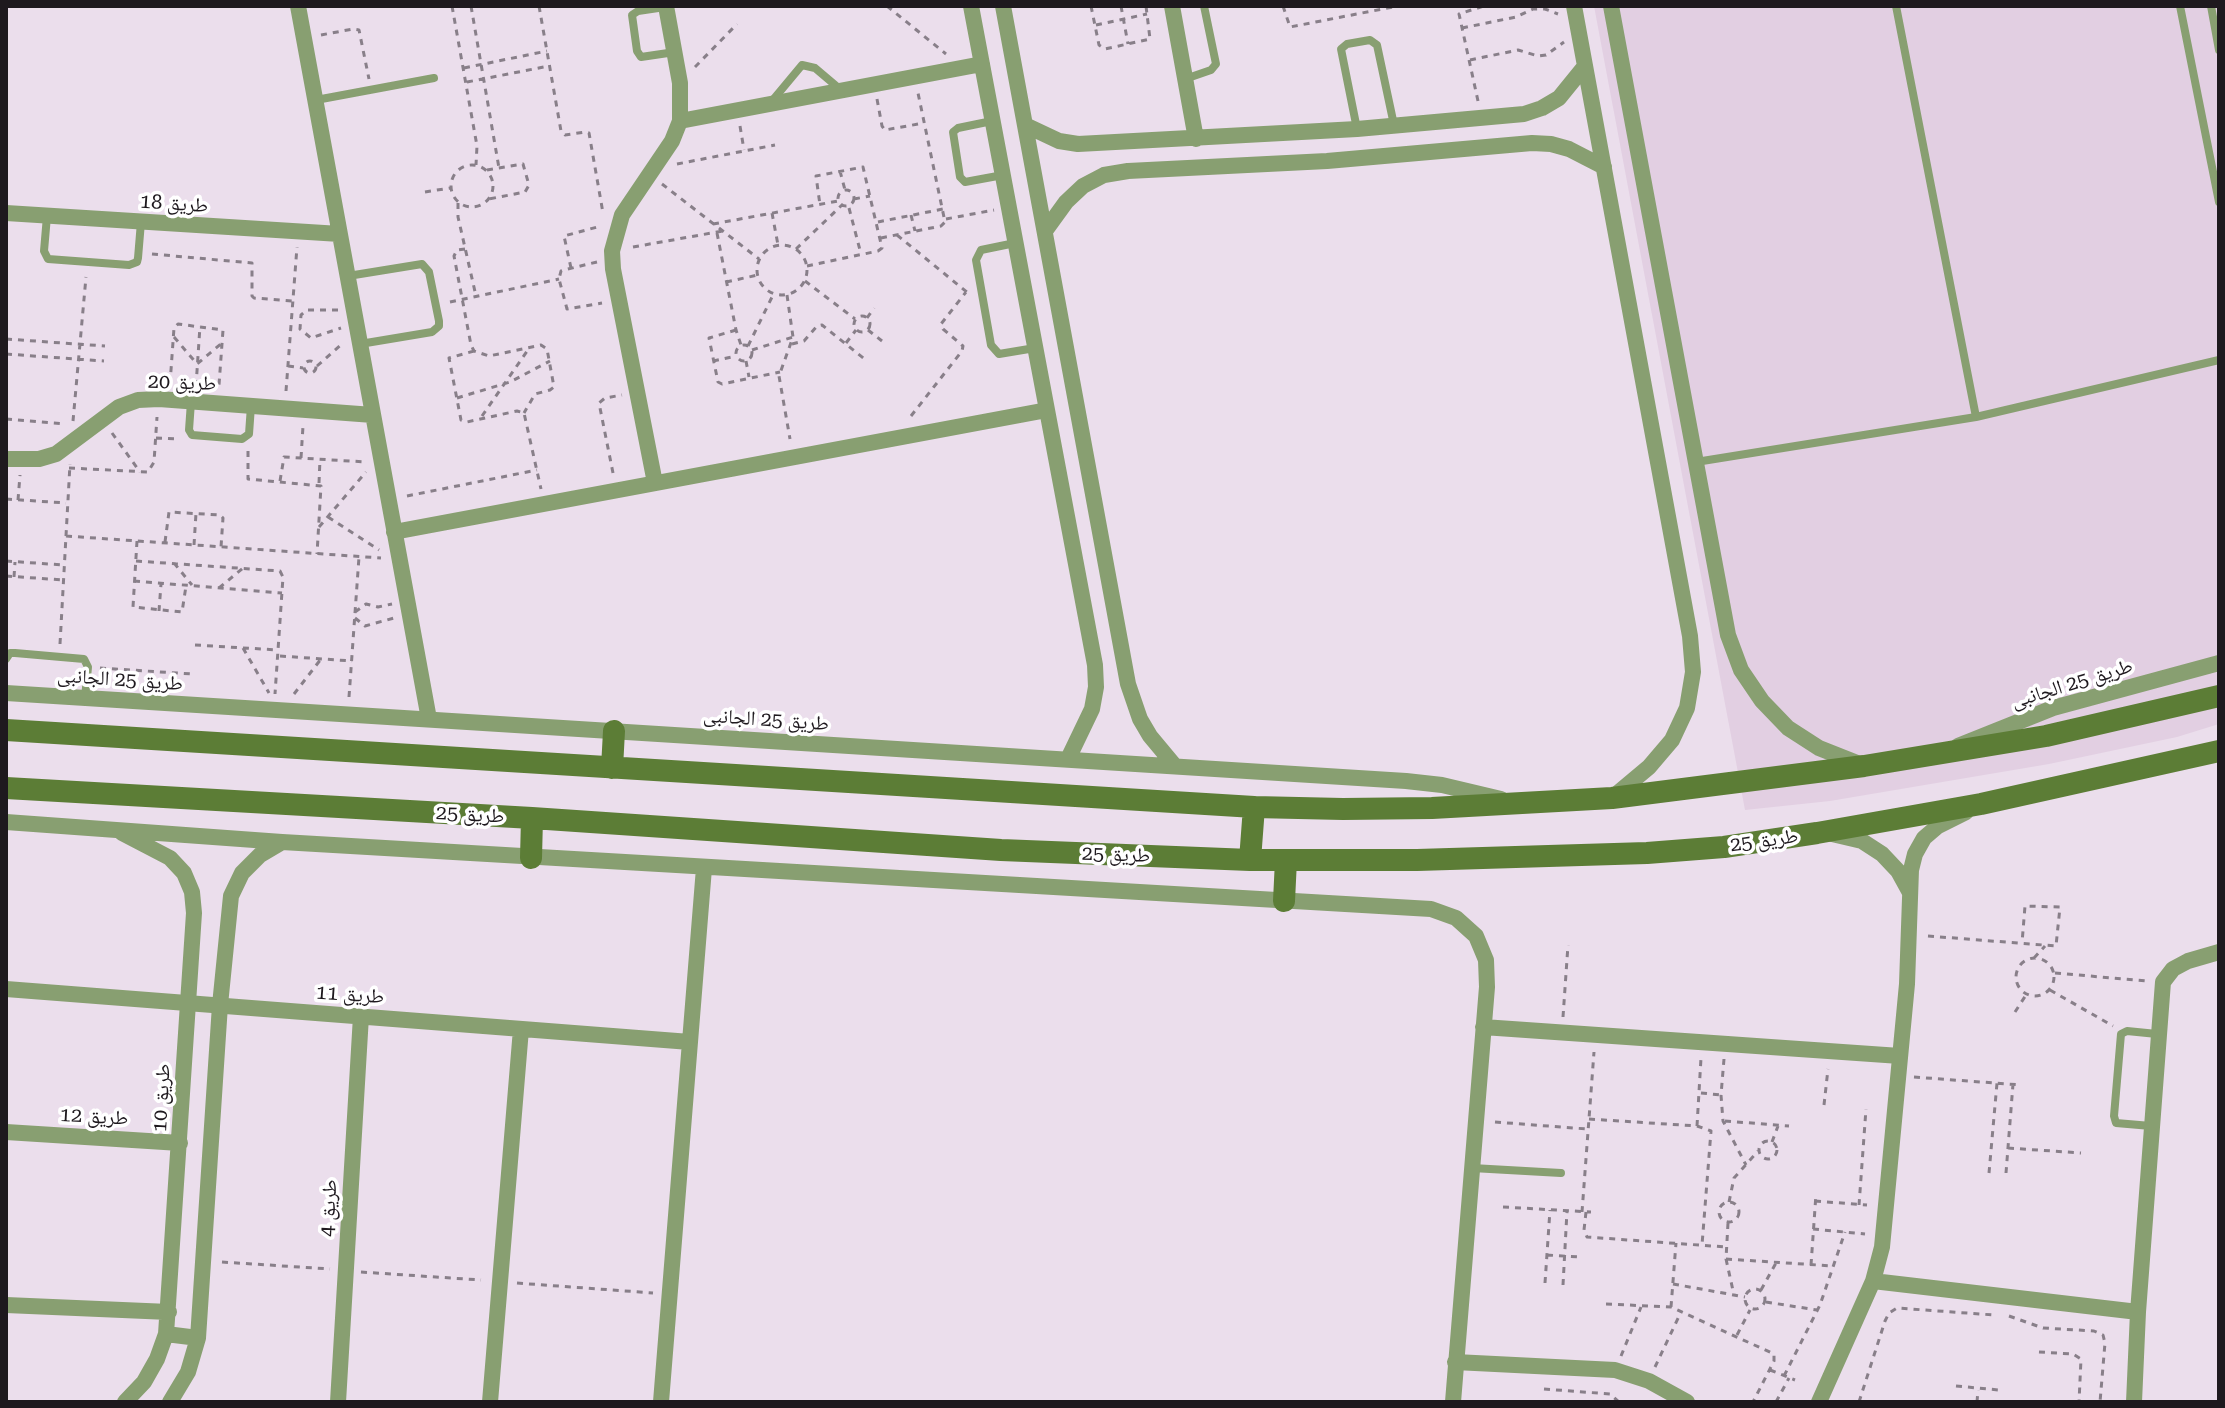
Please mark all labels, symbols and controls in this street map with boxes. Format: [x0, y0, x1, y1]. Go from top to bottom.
street label: طريق 18 [139, 190, 209, 218]
street label: طريق 20 [147, 370, 217, 396]
street label: طريق 25 الجانبى [2008, 654, 2136, 714]
street label: طريق 25 الجانبى [56, 664, 184, 696]
street label: طريق 25 الجانبى [702, 704, 830, 736]
street label: طريق 25 [435, 801, 505, 829]
street label: طريق 25 [1728, 824, 1800, 858]
street label: طريق 25 [1081, 842, 1151, 868]
street label: طريق 11 [315, 981, 385, 1009]
street label: طريق 10 [148, 1063, 176, 1133]
street label: طريق 12 [59, 1103, 129, 1131]
street label: طريق 4 [316, 1179, 342, 1237]

